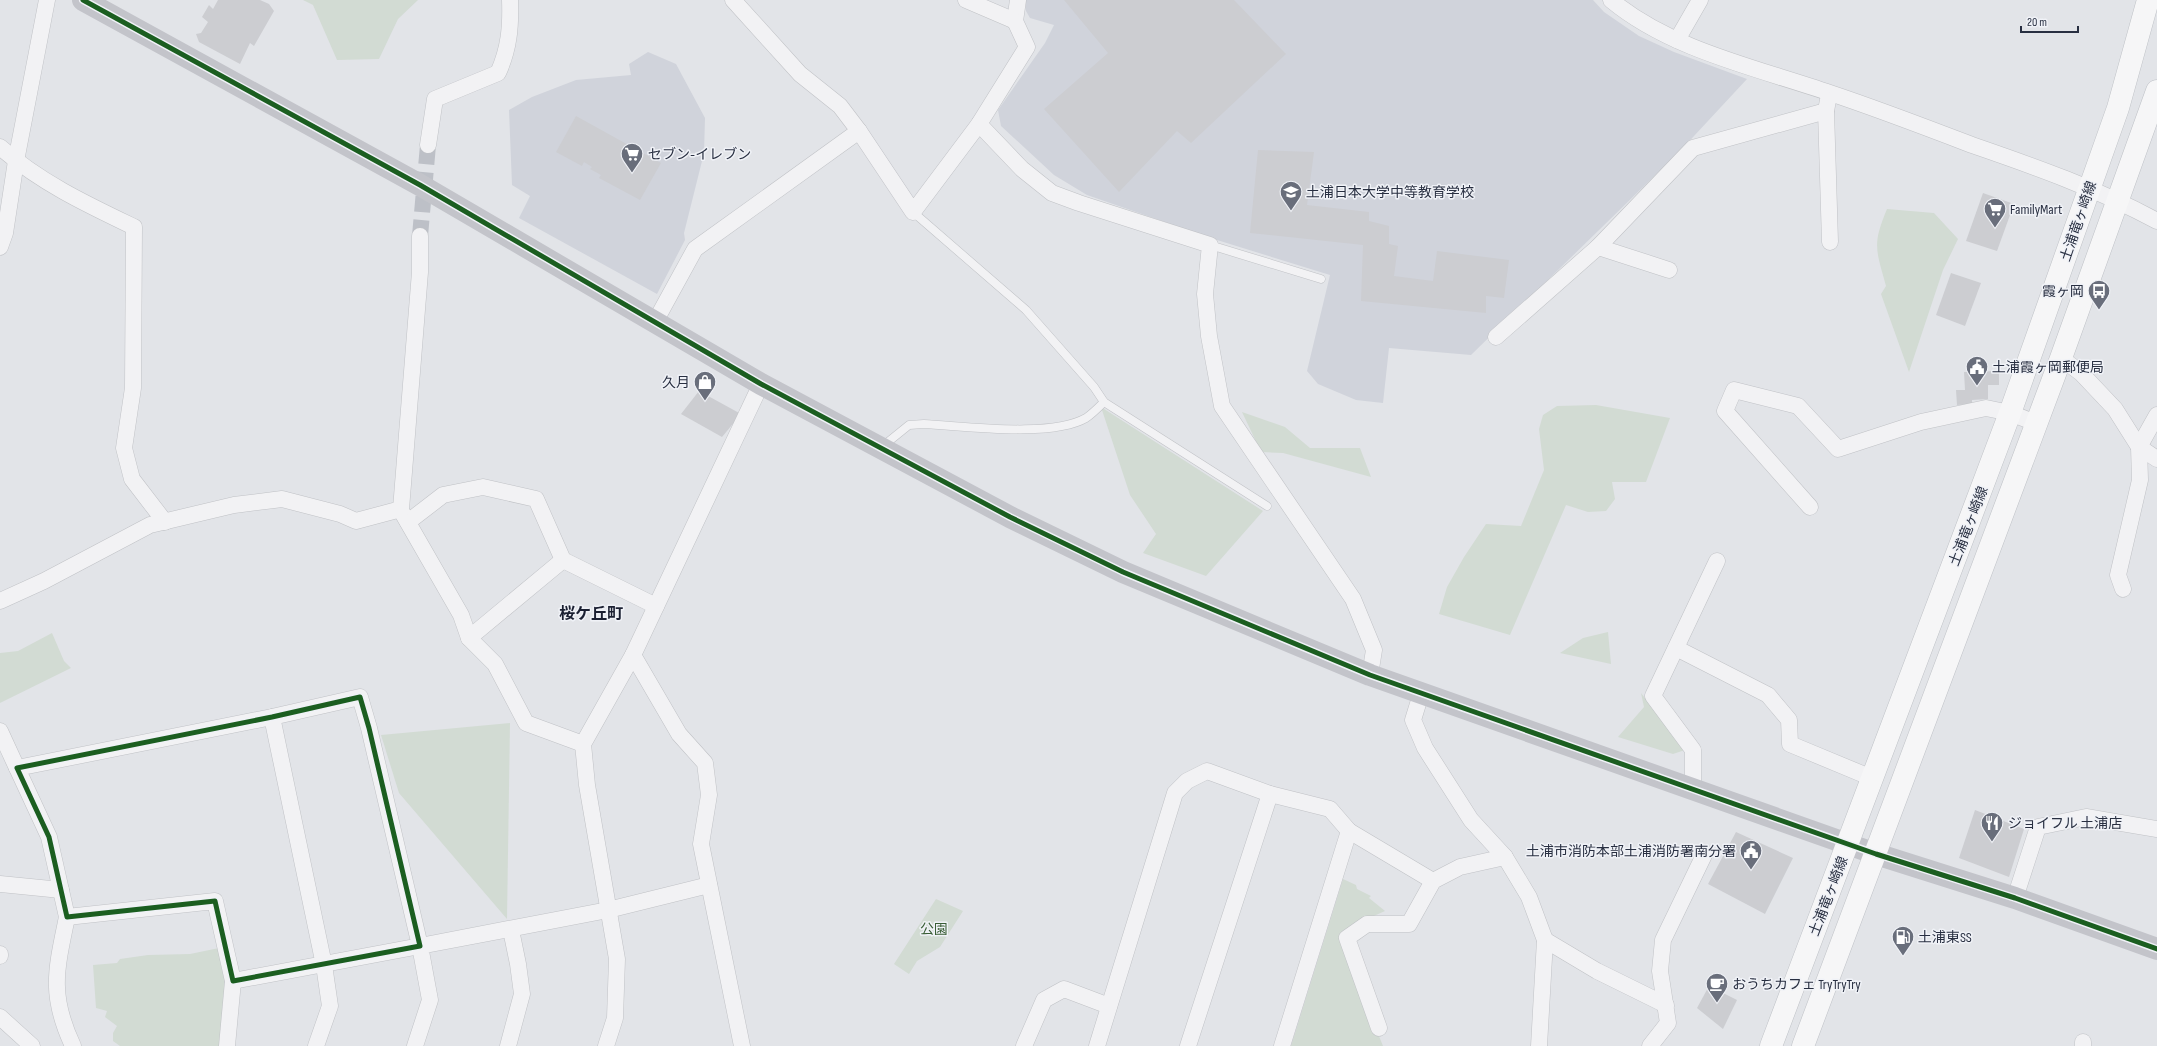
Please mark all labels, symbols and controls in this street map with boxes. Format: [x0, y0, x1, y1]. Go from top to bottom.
scale bar [2021, 8, 2078, 34]
text: 20 m [2027, 15, 2047, 30]
supermarket icon: セブン-イレブン [619, 141, 645, 174]
place label: セブン-イレブン [648, 146, 751, 163]
school or university icon: 土浦日本大学中等教育学校 [1278, 179, 1304, 212]
street label: 土浦竜ヶ崎線 [2057, 179, 2100, 264]
place label: 土浦日本大学中等教育学校 [1306, 184, 1474, 201]
supermarket icon: FamilyMart [1982, 196, 2008, 229]
place label: FamilyMart [2010, 201, 2062, 218]
bus stop icon: 霞ヶ岡 [2086, 278, 2112, 311]
place label: 霞ヶ岡 [2042, 283, 2084, 300]
public building icon: 土浦霞ヶ岡郵便局 [1964, 354, 1990, 387]
place label: 土浦霞ヶ岡郵便局 [1992, 359, 2104, 376]
shop icon: 久月 [692, 369, 718, 402]
place label: 久月 [662, 374, 690, 391]
street label: 土浦竜ヶ崎線 [1945, 484, 1991, 568]
district label: 桜ケ丘町 [559, 605, 623, 624]
restaurant icon: ジョイフル 土浦店 [1979, 810, 2005, 843]
place label: ジョイフル 土浦店 [2008, 815, 2122, 832]
public building icon: 土浦市消防本部土浦消防署南分署 [1738, 838, 1764, 871]
place label: 土浦市消防本部土浦消防署南分署 [1526, 843, 1736, 860]
street label: 土浦竜ヶ崎線 [1805, 854, 1851, 938]
park label: 公園 [920, 921, 948, 938]
fuel station icon: 土浦東SS [1890, 924, 1916, 957]
place label: 土浦東SS [1918, 929, 1972, 946]
cafe icon: おうちカフェ TryTryTry [1704, 971, 1730, 1004]
place label: おうちカフェ TryTryTry [1732, 976, 1861, 993]

